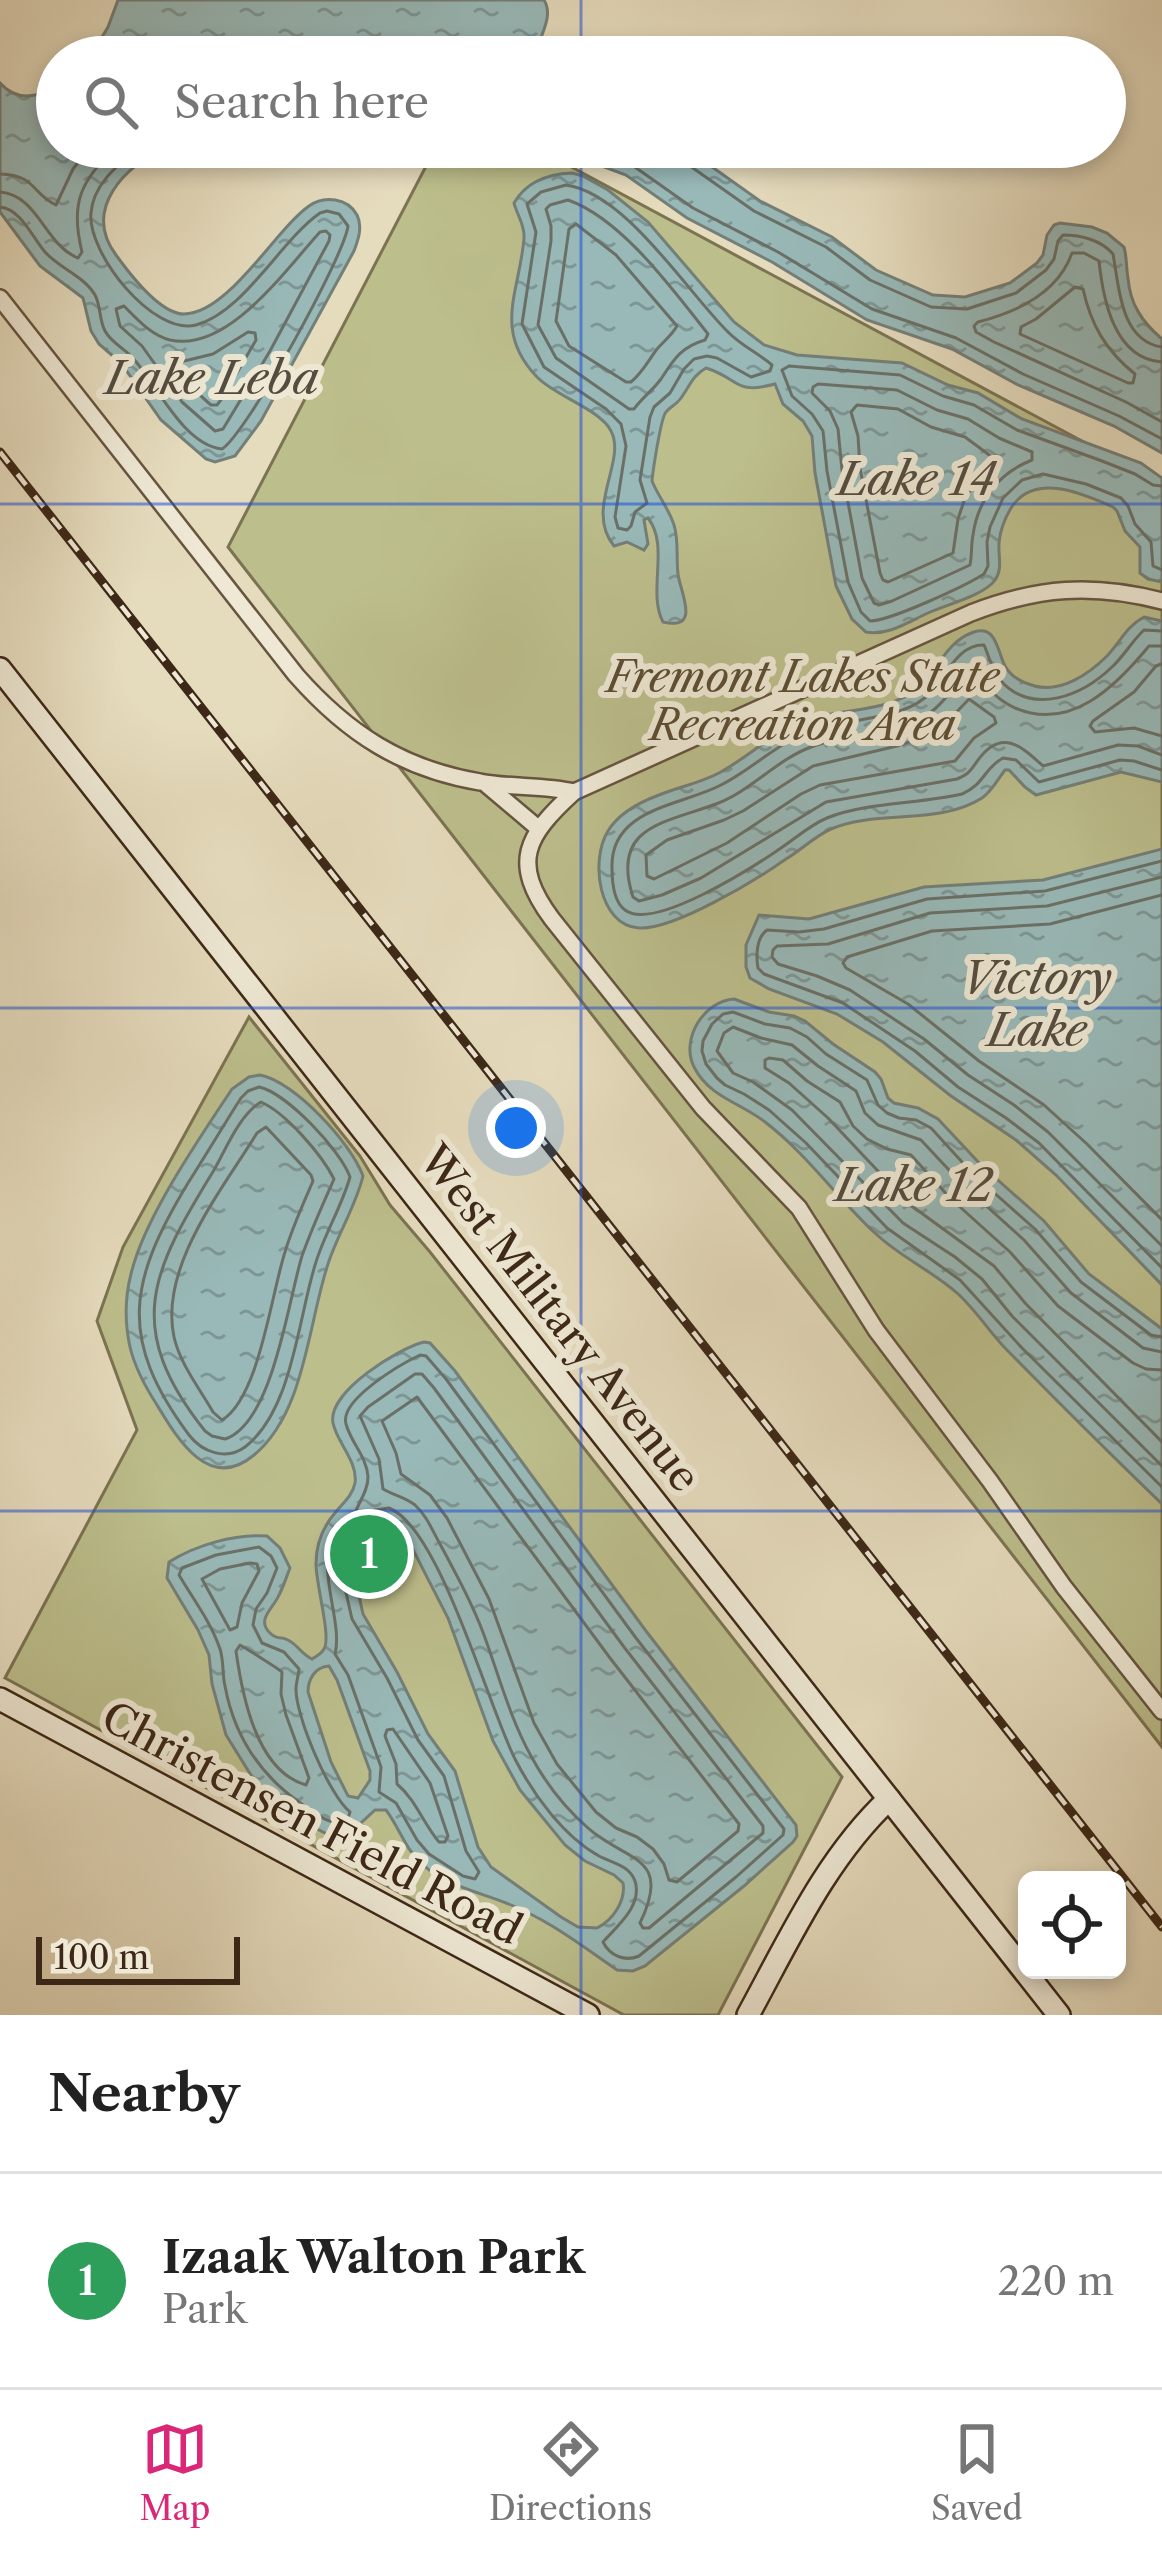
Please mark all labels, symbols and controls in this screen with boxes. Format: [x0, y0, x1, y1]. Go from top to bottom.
search box [36, 36, 1126, 168]
icon: search [78, 69, 144, 135]
text: Search here [174, 74, 429, 130]
water label: Lake Leba [102, 350, 319, 406]
water label: Lake 14 [835, 451, 998, 507]
park label: Fremont Lakes State Recreation Area [603, 651, 1001, 751]
water label: Victory Lake [962, 950, 1112, 1058]
your location [486, 1098, 546, 1158]
street label: West Military Avenue [408, 1133, 712, 1502]
water label: Lake 12 [832, 1157, 994, 1213]
pin: 1 [330, 1509, 408, 1599]
street label: Christensen Field Road [93, 1690, 531, 1956]
map controls [1018, 1871, 1126, 1979]
button: locate [1018, 1871, 1126, 1979]
scale bar [36, 1931, 240, 1984]
text: 100 m [54, 1937, 149, 1978]
text: Nearby [48, 2062, 240, 2124]
text: Izaak Walton Park [162, 2229, 585, 2285]
text: 1 [78, 2257, 96, 2305]
text: 220 m [998, 2257, 1114, 2305]
text: Park [162, 2285, 247, 2333]
tab: Map [139, 2416, 210, 2529]
tab: Directions [489, 2416, 652, 2529]
tab: Saved [931, 2416, 1023, 2529]

